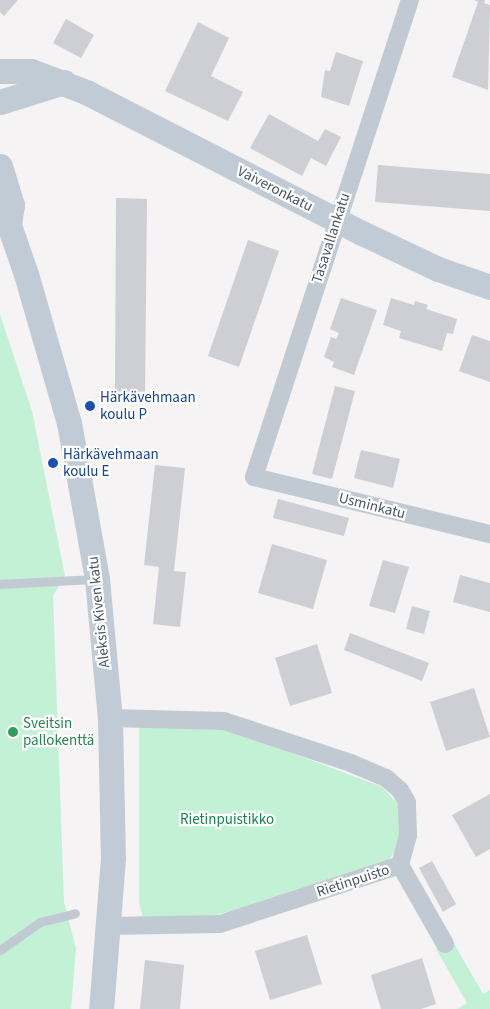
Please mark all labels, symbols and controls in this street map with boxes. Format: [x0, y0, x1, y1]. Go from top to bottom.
street label: Vaiveronkatu [234, 162, 316, 216]
street label: Tasavallankatu [308, 191, 354, 285]
place label: Härkävehmaan koulu P [100, 388, 196, 423]
marker: Härkävehmaan koulu P [84, 400, 96, 412]
place label: Härkävehmaan koulu E [63, 445, 159, 480]
marker: Härkävehmaan koulu E [47, 457, 59, 469]
street label: Usminkatu [337, 489, 407, 523]
street label: Aleksis Kiven katu [84, 555, 114, 669]
place label: Sveitsin pallokenttä [23, 714, 94, 749]
marker: Sveitsin pallokenttä [7, 726, 19, 738]
park label: Rietinpuistikko [180, 811, 274, 829]
street label: Rietinpuisto [314, 861, 392, 901]

